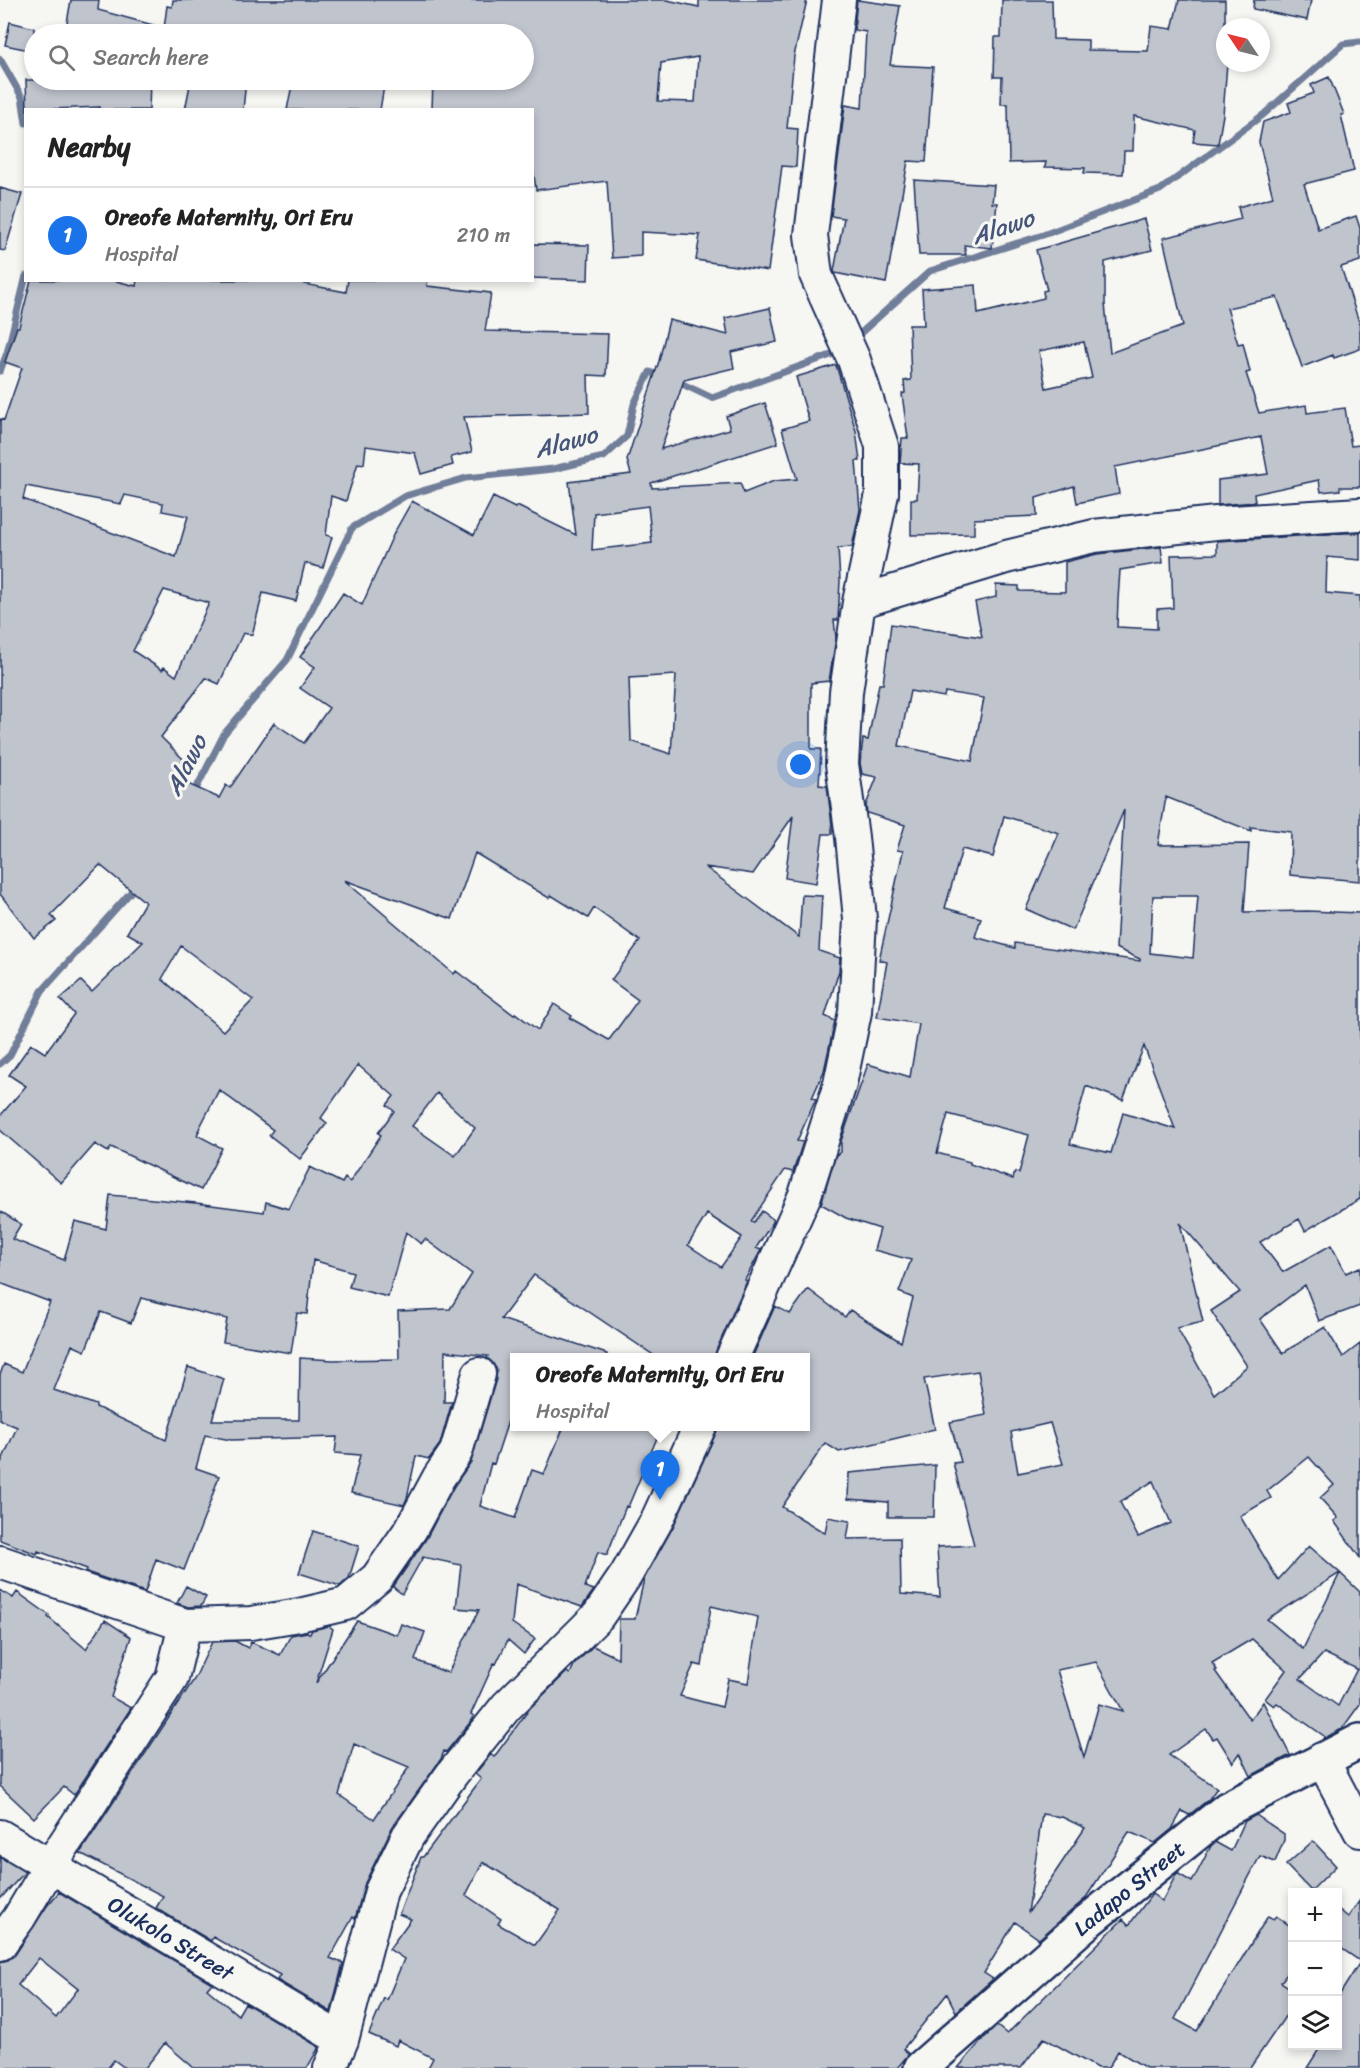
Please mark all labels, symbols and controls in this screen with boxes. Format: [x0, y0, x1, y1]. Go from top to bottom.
north arrow [1216, 18, 1270, 72]
search box [24, 24, 534, 90]
text: Search here [93, 38, 209, 77]
icon: search [45, 41, 78, 74]
text: Nearby [48, 124, 130, 170]
water label: Alawo [965, 197, 1041, 257]
text: Oreofe Maternity, Ori Eru [105, 198, 353, 237]
text: 1 [63, 218, 72, 253]
text: 210 m [457, 218, 510, 253]
text: Hospital [105, 237, 178, 272]
water label: Alawo [529, 413, 604, 471]
water label: Alawo [152, 726, 220, 804]
your location [786, 750, 815, 779]
popup [510, 1353, 810, 1431]
text: Oreofe Maternity, Ori Eru [536, 1355, 784, 1394]
text: Hospital [536, 1394, 610, 1429]
pin: 1 [640, 1450, 680, 1500]
street label: Ladapo Street [1064, 1830, 1195, 1946]
street label: Olukolo Street [100, 1885, 243, 1992]
map controls [1288, 1888, 1342, 2050]
button: + [1288, 1888, 1342, 1942]
button: − [1288, 1942, 1342, 1996]
button: layers [1288, 1996, 1342, 2050]

